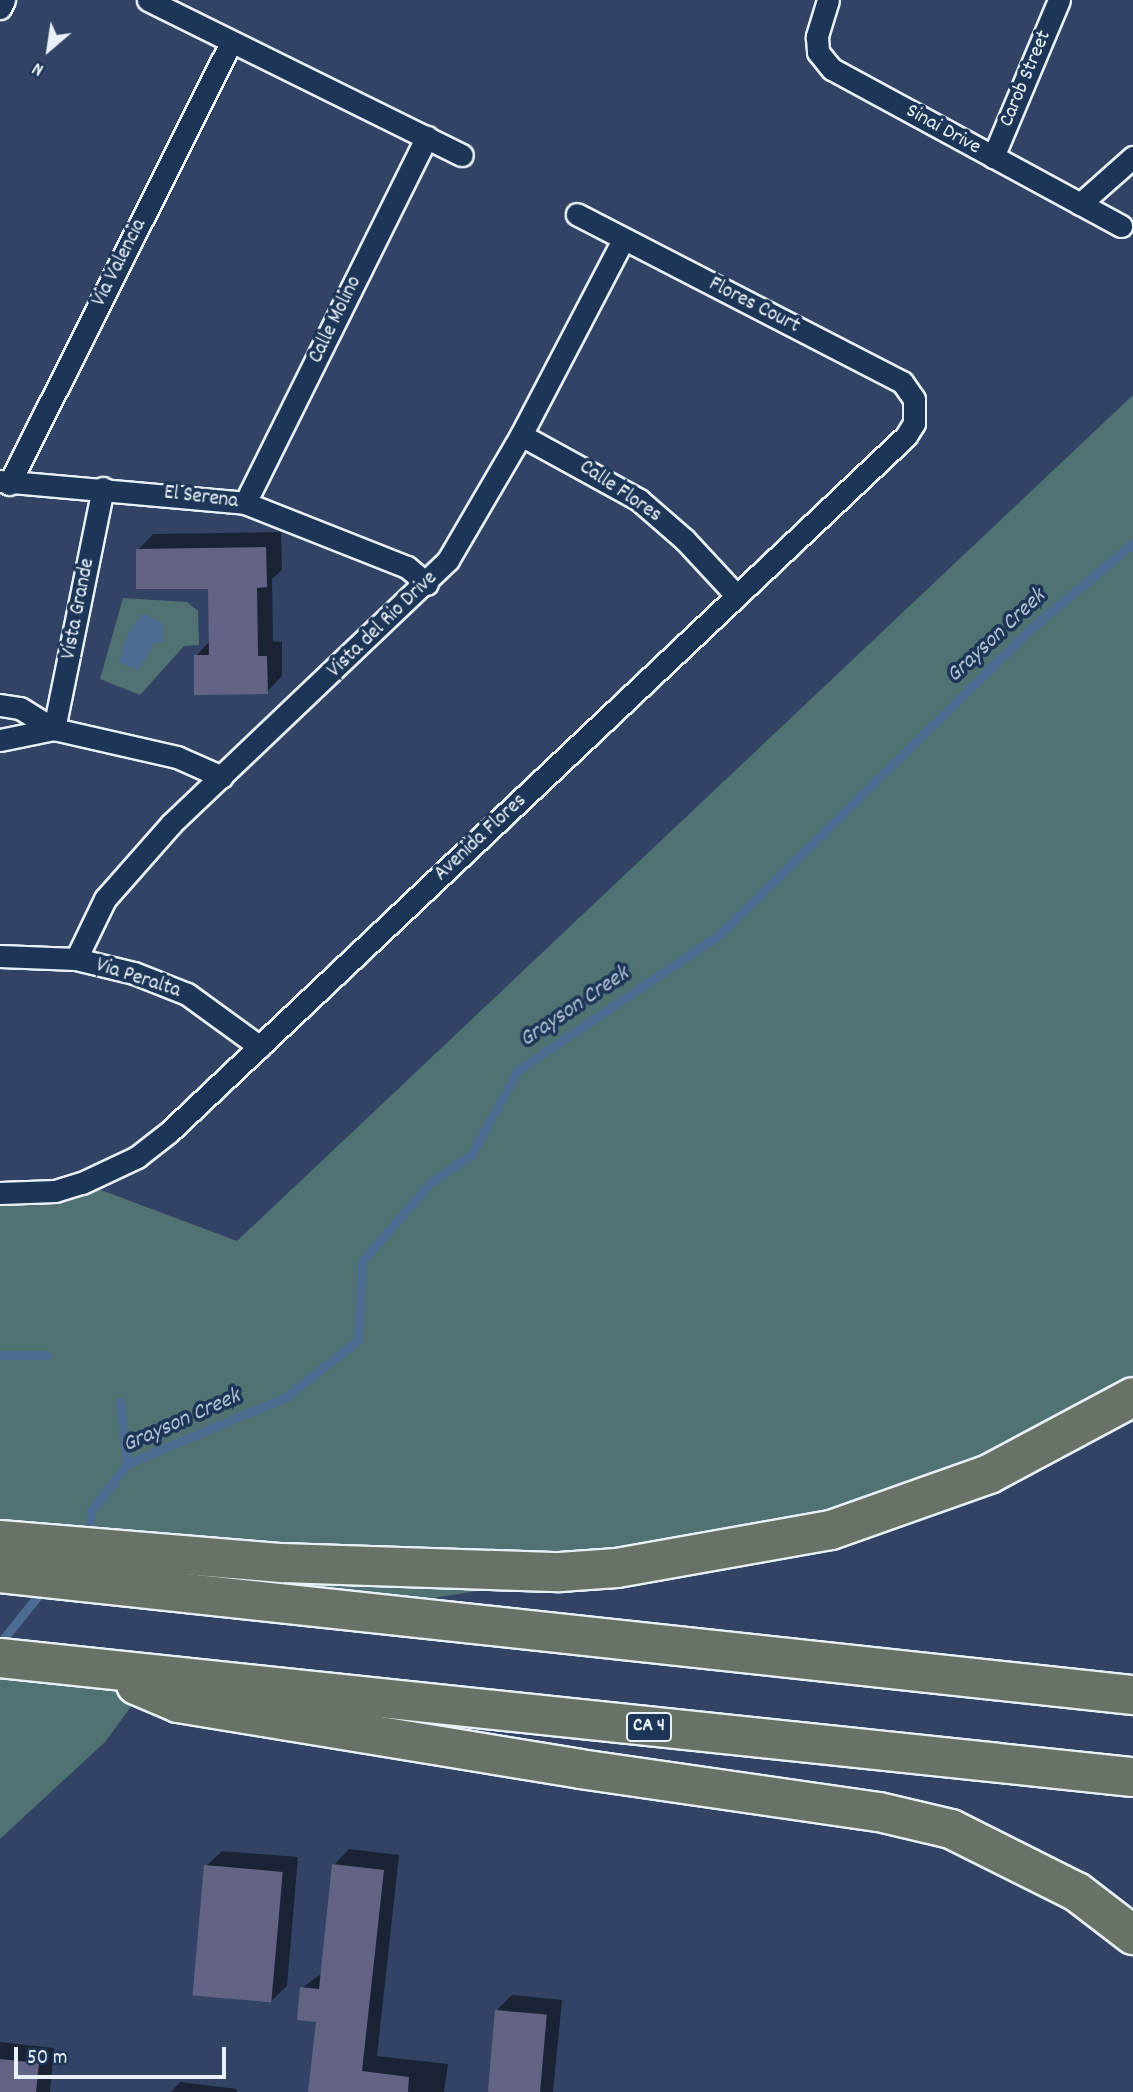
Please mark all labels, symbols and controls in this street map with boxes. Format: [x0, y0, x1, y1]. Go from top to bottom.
north arrow [14, 14, 84, 84]
street label: Carob Street [994, 27, 1058, 131]
text: N [28, 54, 49, 82]
street label: Sinai Drive [901, 99, 985, 161]
street label: Via Valencia [87, 215, 153, 311]
street label: Calle Molino [304, 272, 368, 368]
street label: Flores Court [704, 272, 804, 340]
street label: Calle Flores [574, 455, 666, 529]
street label: El Serena [163, 481, 239, 515]
street label: Vista Grande [57, 556, 101, 662]
street label: Vista del Rio Drive [323, 566, 443, 684]
water label: Grayson Creek [942, 584, 1052, 690]
street label: Avenida Flores [430, 789, 532, 887]
street label: Via Peralta [92, 953, 184, 1005]
water label: Grayson Creek [515, 961, 635, 1055]
water label: Grayson Creek [119, 1384, 245, 1460]
road number: CA 4 [624, 1712, 674, 1742]
scale bar [18, 2032, 229, 2076]
text: 50 m [27, 2044, 67, 2074]

